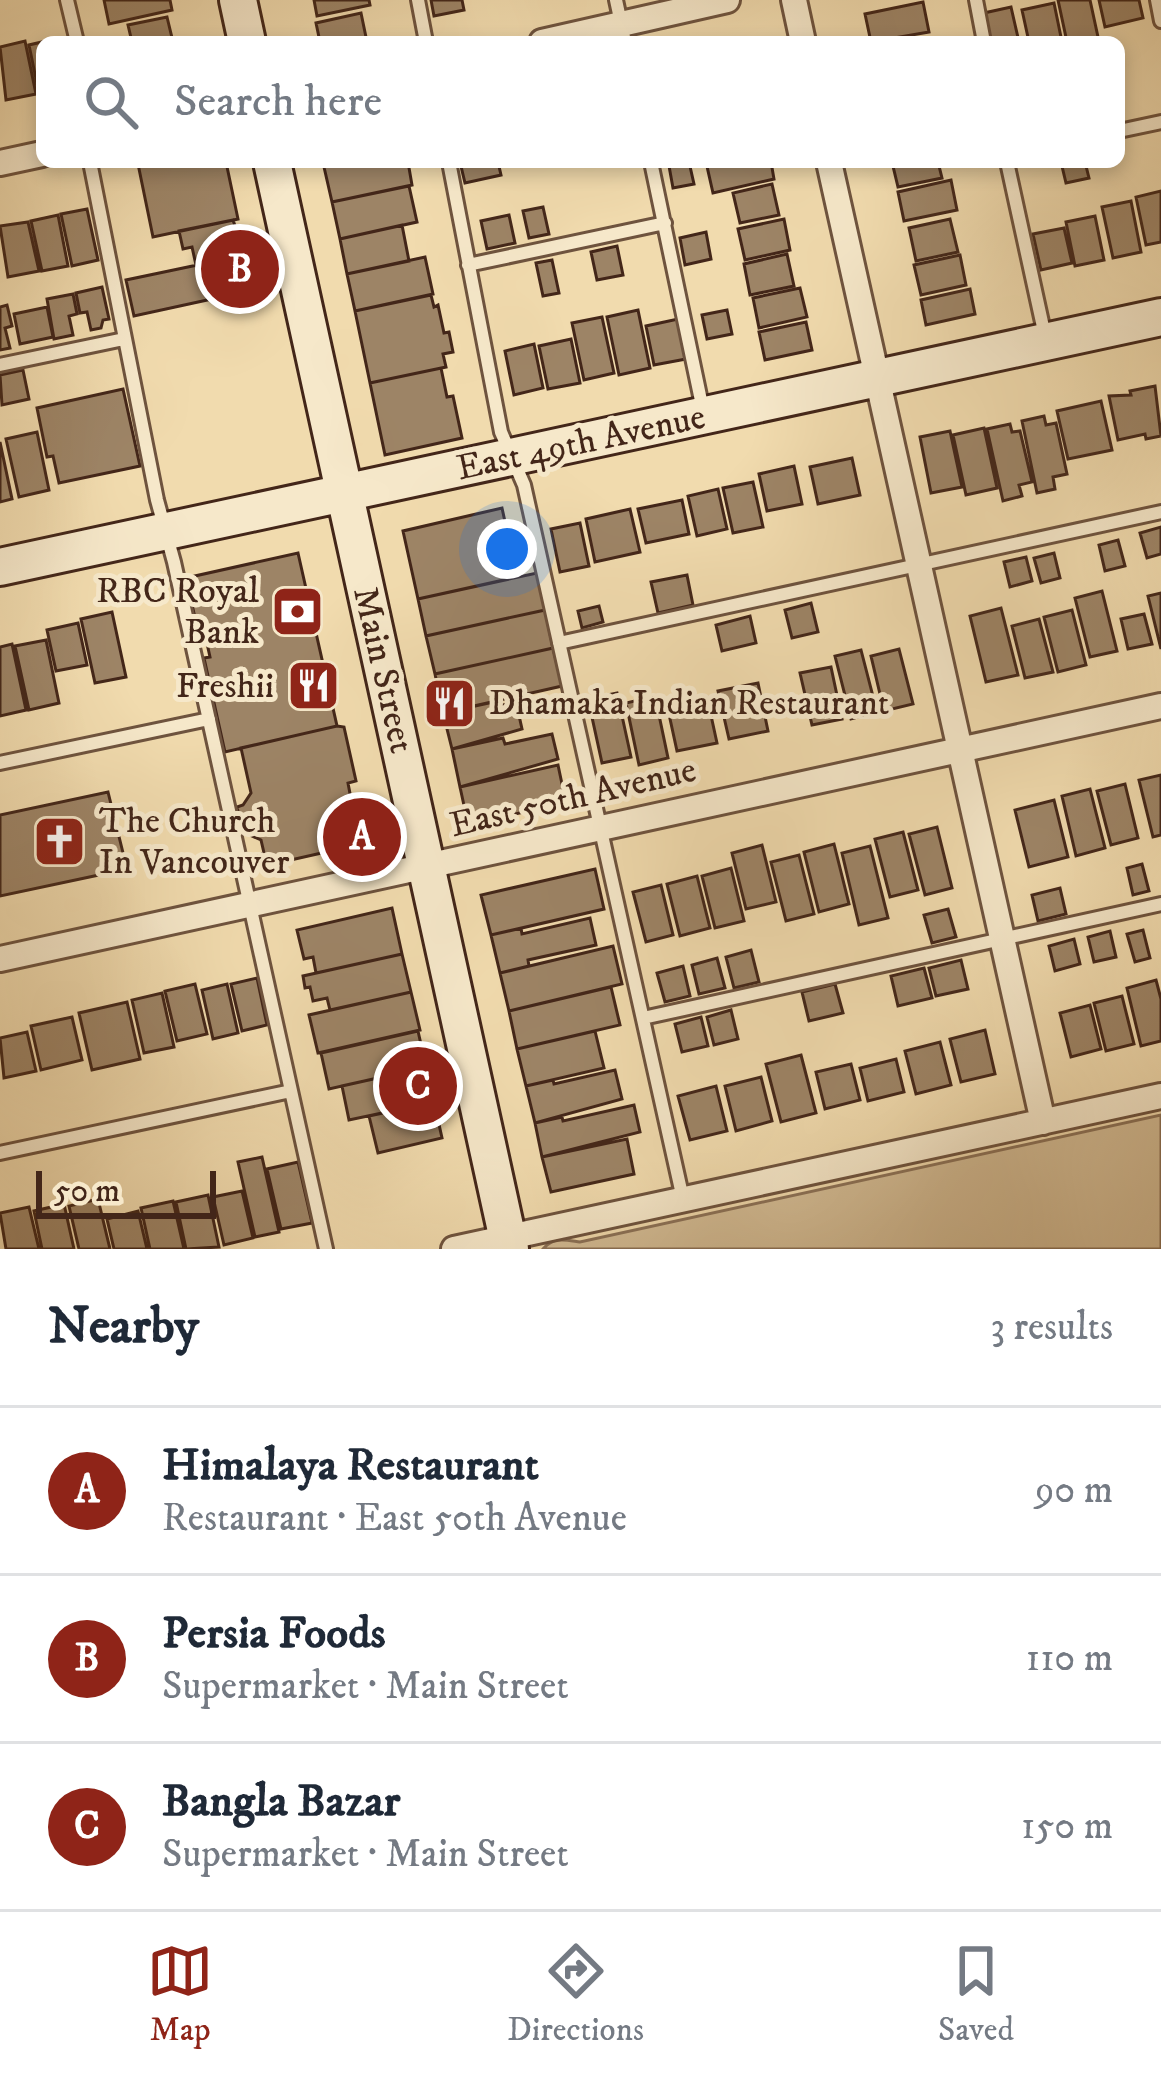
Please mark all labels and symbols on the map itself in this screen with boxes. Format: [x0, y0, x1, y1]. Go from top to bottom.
pin: B [201, 224, 279, 314]
street label: East 49th Avenue [453, 395, 709, 491]
your location [477, 519, 537, 579]
place label: RBC Royal Bank [96, 569, 259, 655]
street label: Main Street [342, 583, 424, 757]
bank icon: RBC Royal Bank [270, 584, 326, 640]
restaurant icon: Freshii [285, 658, 341, 714]
place label: Freshii [176, 664, 274, 709]
restaurant icon: Dhamaka Indian Restaurant [422, 675, 478, 731]
place label: Dhamaka Indian Restaurant [489, 681, 889, 726]
street label: East 50th Avenue [446, 748, 700, 848]
pin: A [323, 792, 401, 882]
place label: The Church In Vancouver [99, 799, 290, 885]
church icon: The Church In Vancouver [32, 814, 88, 870]
pin: C [379, 1041, 457, 1131]
scale bar [36, 1165, 216, 1218]

